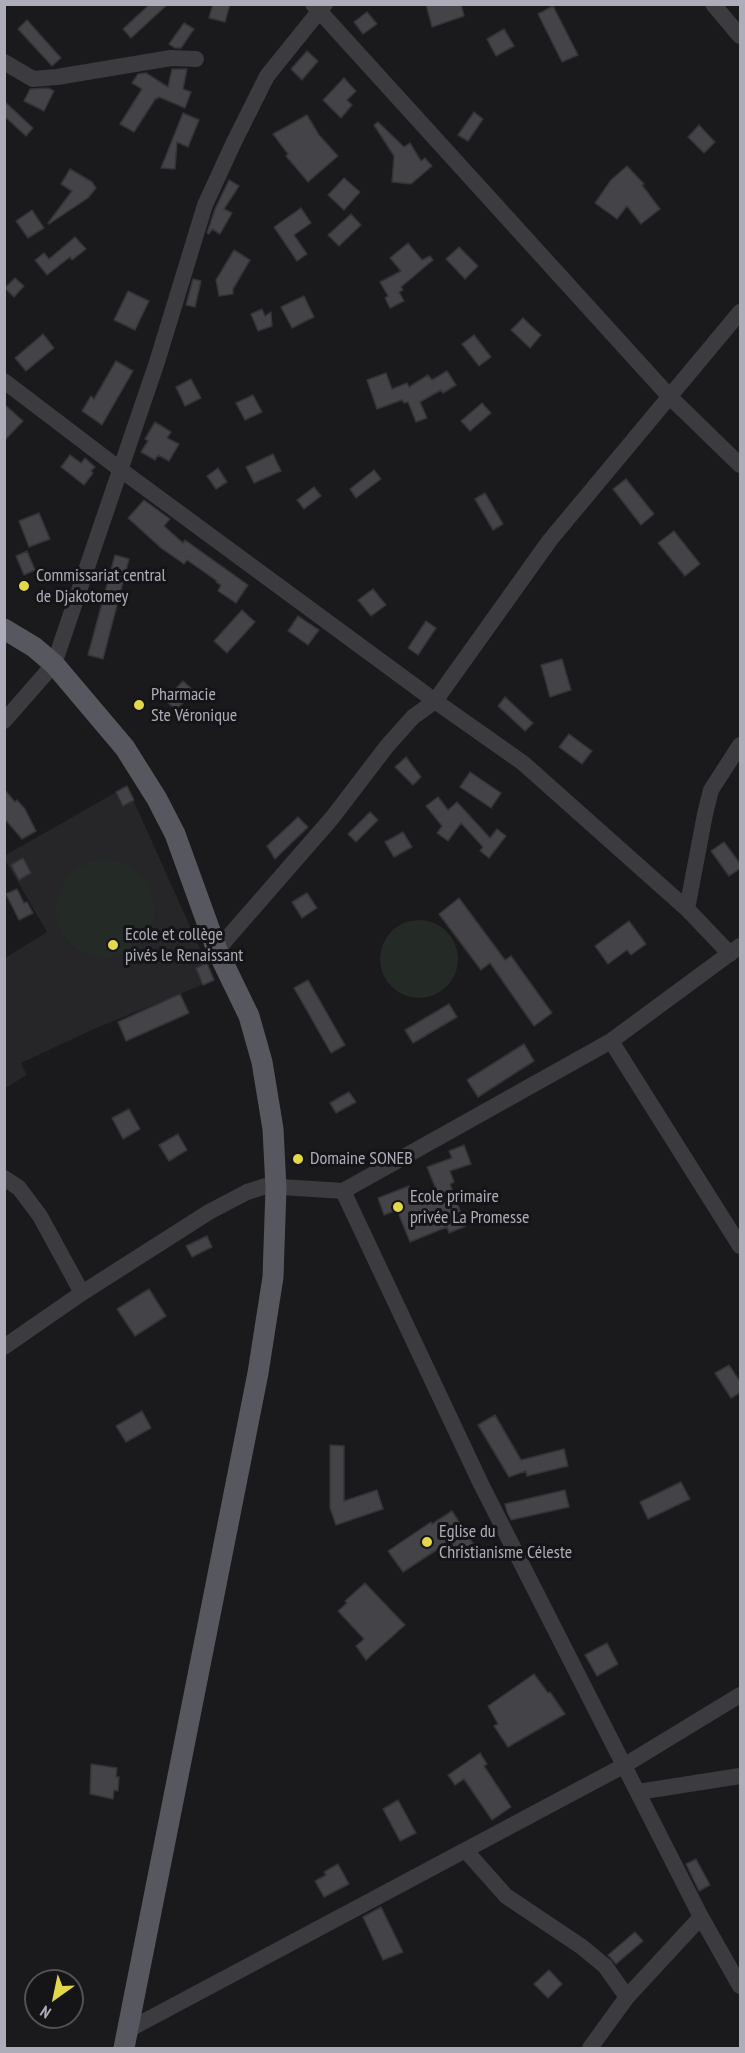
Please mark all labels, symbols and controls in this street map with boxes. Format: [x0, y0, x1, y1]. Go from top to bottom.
place label: Commissariat central de Djakotomey [36, 565, 166, 608]
marker: Commissariat central de Djakotomey [17, 579, 31, 593]
place label: Pharmacie Ste Véronique [151, 684, 237, 726]
marker: Pharmacie Ste Véronique [132, 698, 146, 712]
place label: Ecole et collège pivés le Renaissant [125, 924, 243, 966]
marker: Ecole et collège pivés le Renaissant [106, 938, 120, 952]
place label: Domaine SONEB [310, 1148, 413, 1170]
marker: Domaine SONEB [291, 1152, 305, 1166]
place label: Ecole primaire privée La Promesse [410, 1186, 530, 1228]
marker: Ecole primaire privée La Promesse [391, 1200, 405, 1214]
place label: Eglise du Christianisme Céleste [439, 1521, 572, 1564]
marker: Eglise du Christianisme Céleste [420, 1535, 434, 1549]
north arrow [24, 1969, 84, 2029]
text: N [36, 2002, 54, 2023]

